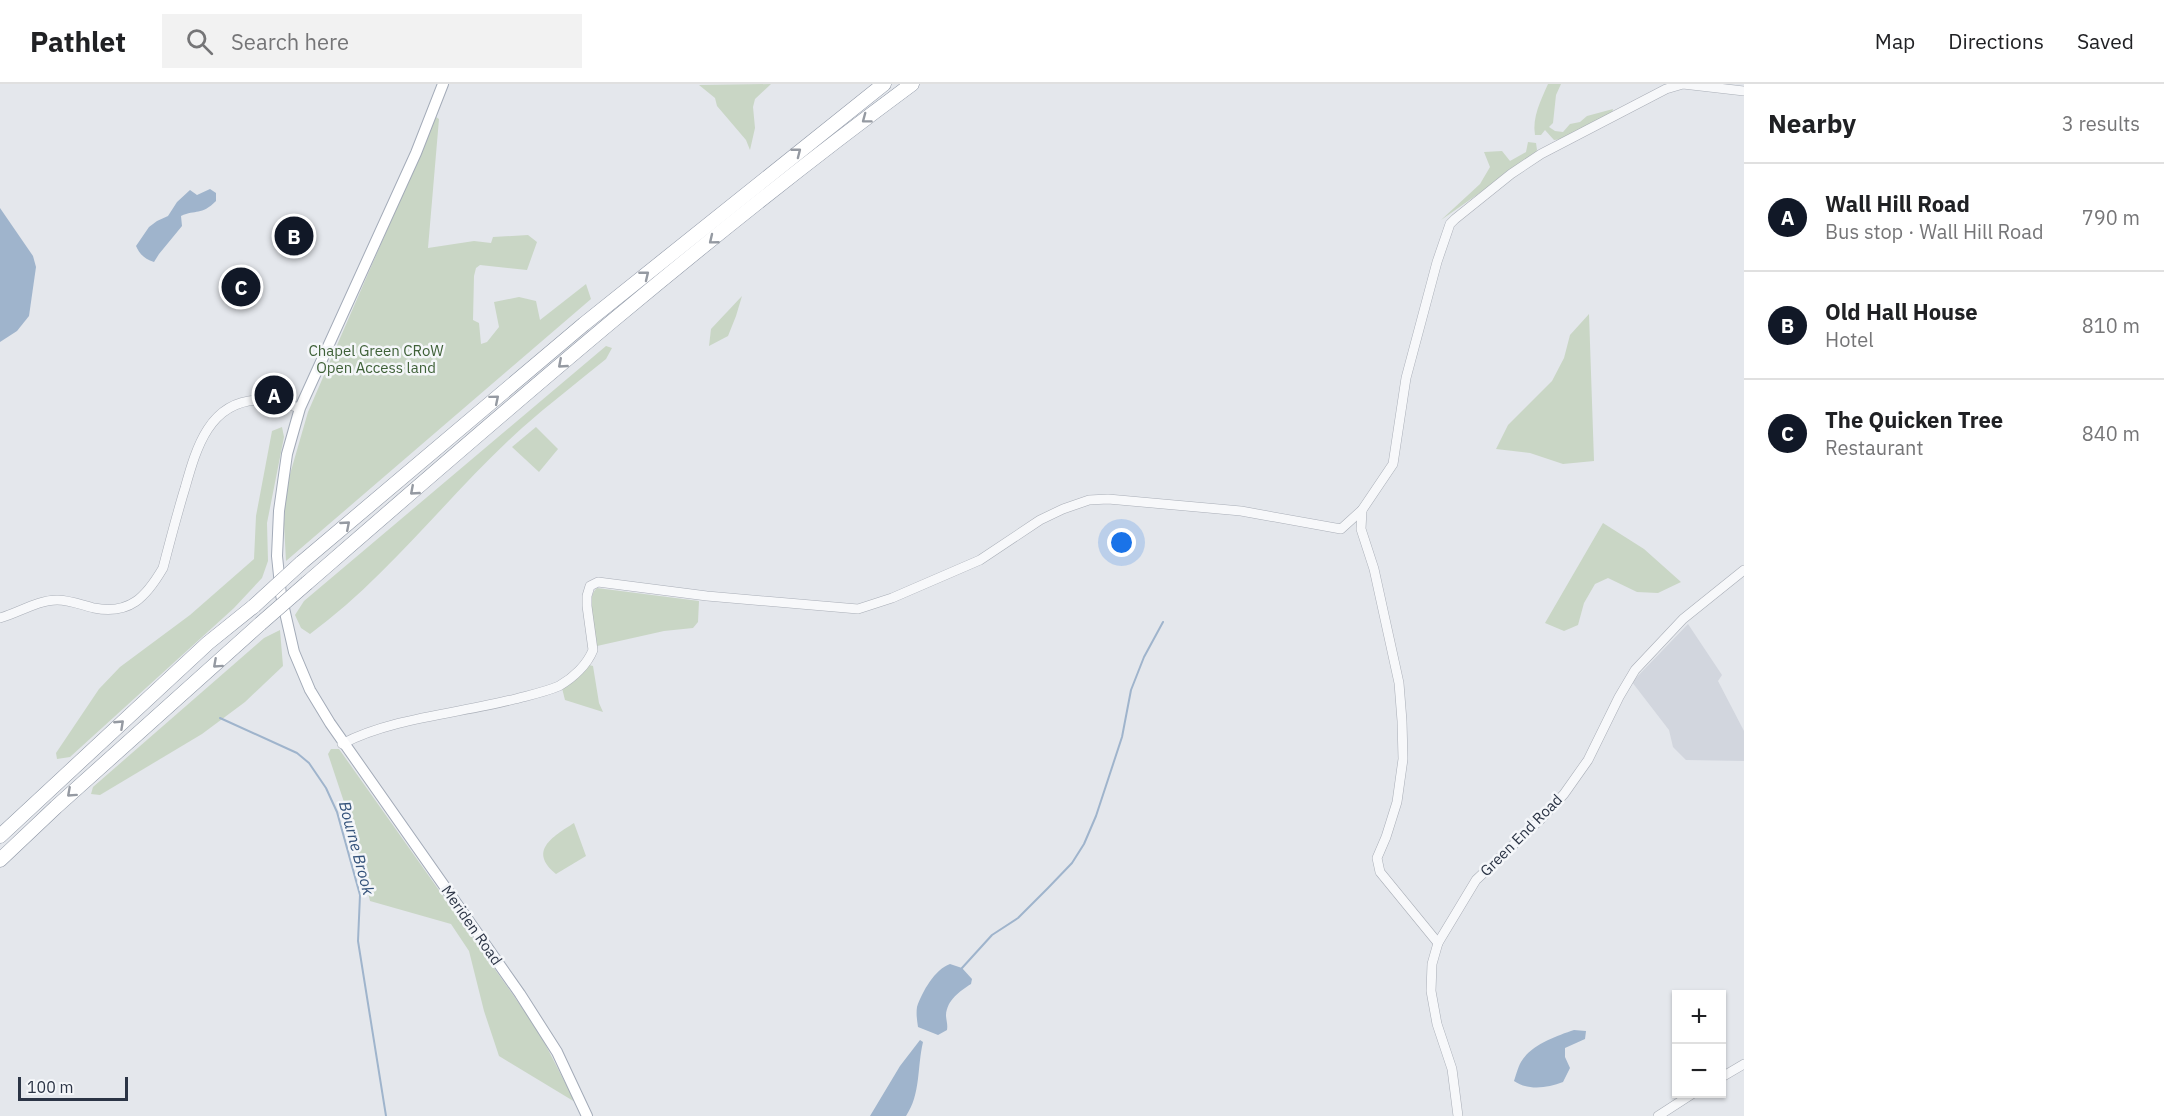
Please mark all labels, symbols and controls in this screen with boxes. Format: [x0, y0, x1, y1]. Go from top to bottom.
search box [162, 14, 582, 68]
text: Pathlet [30, 23, 126, 60]
icon: search [183, 25, 216, 58]
text: Search here [231, 27, 349, 56]
text: Map [1875, 27, 1915, 55]
text: Directions [1948, 27, 2044, 55]
text: Saved [2077, 27, 2134, 55]
text: Nearby [1768, 106, 1856, 140]
text: 3 results [2062, 110, 2140, 137]
one-way arrow [861, 112, 872, 123]
one-way arrow [790, 149, 801, 160]
text: Wall Hill Road [1825, 189, 1970, 218]
text: A [1781, 204, 1794, 231]
text: 790 m [2082, 204, 2140, 231]
pin: B [274, 214, 314, 258]
text: Bus stop · Wall Hill Road [1825, 218, 2044, 245]
one-way arrow [709, 233, 720, 244]
pin: C [222, 264, 260, 310]
one-way arrow [638, 271, 649, 282]
text: Old Hall House [1825, 297, 1978, 326]
text: B [1781, 312, 1794, 339]
text: 810 m [2082, 312, 2140, 339]
text: Hotel [1825, 326, 1874, 353]
park label: Chapel Green CRoW Open Access land [308, 341, 444, 377]
one-way arrow [558, 357, 569, 368]
pin: A [254, 372, 294, 418]
one-way arrow [488, 396, 499, 407]
text: The Quicken Tree [1825, 405, 2003, 434]
text: C [1781, 420, 1794, 447]
text: 840 m [2082, 420, 2140, 447]
text: Restaurant [1825, 434, 1923, 461]
one-way arrow [410, 484, 421, 495]
one-way arrow [339, 522, 350, 533]
your location [1107, 528, 1136, 557]
one-way arrow [213, 657, 224, 668]
one-way arrow [112, 721, 123, 732]
one-way arrow [67, 786, 78, 797]
street label: Green End Road [1476, 790, 1566, 880]
water label: Bourne Brook [335, 799, 379, 898]
street label: Meriden Road [438, 881, 506, 969]
map controls [1672, 990, 1726, 1098]
button: + [1672, 990, 1726, 1044]
button: − [1672, 1044, 1726, 1098]
scale bar [18, 1074, 128, 1102]
text: 100 m [27, 1077, 74, 1097]

